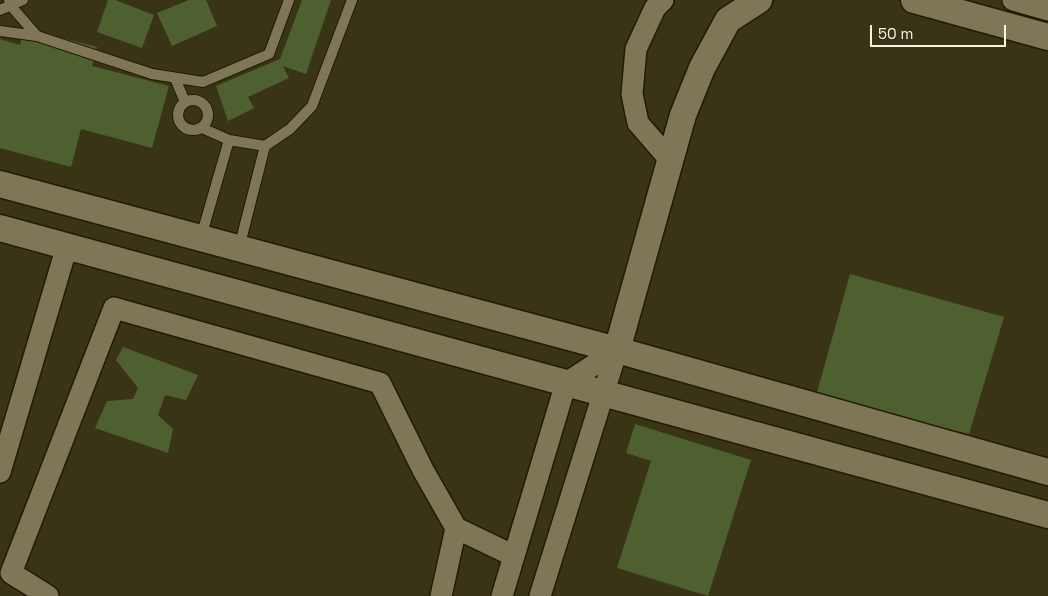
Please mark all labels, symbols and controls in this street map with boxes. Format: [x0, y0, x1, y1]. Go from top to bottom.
scale bar [873, 15, 1009, 47]
text: 50 m [878, 24, 913, 43]

